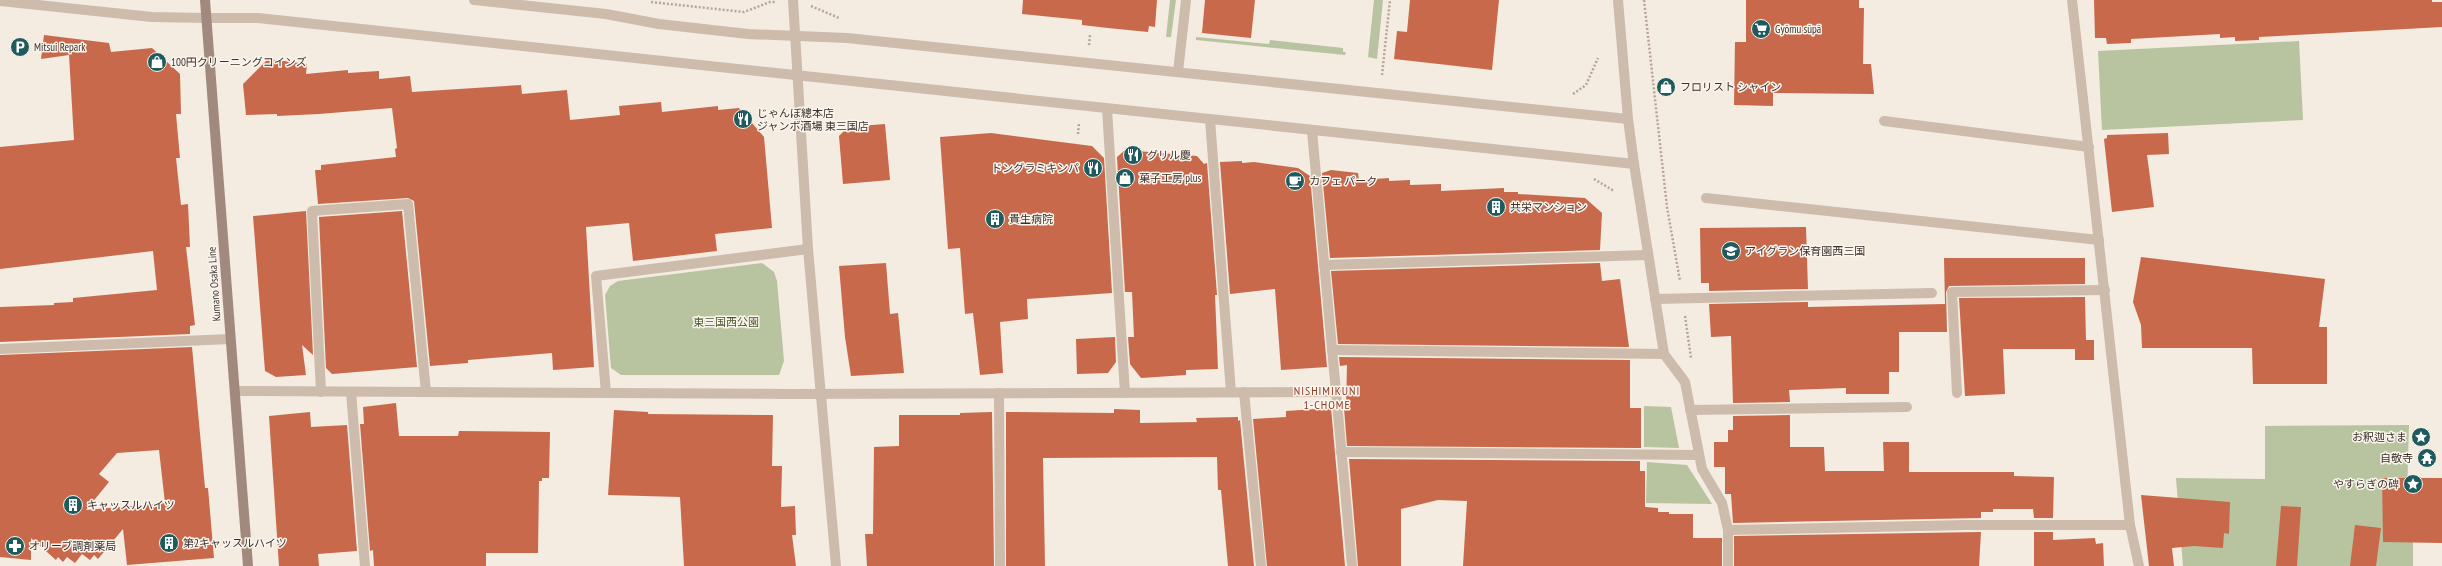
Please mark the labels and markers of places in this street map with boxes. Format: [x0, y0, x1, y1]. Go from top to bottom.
supermarket icon: Gyōmu sūpā [1750, 18, 1772, 40]
place label: Gyōmu sūpā [1775, 22, 1821, 36]
parking icon: Mitsui Repark [9, 36, 31, 58]
place label: Mitsui Repark [34, 40, 86, 54]
shop icon: 100円クリーニングコインズ [146, 51, 168, 73]
place label: 100円クリーニングコインズ [171, 55, 307, 69]
shop icon: フロリスト シャイン [1655, 76, 1677, 98]
place label: フロリスト シャイン [1680, 80, 1781, 94]
place label: じゃんぼ總本店 ジャンボ酒場 東三国店 [757, 106, 869, 133]
restaurant icon: じゃんぼ總本店 ジャンボ酒場 東三国店 [732, 108, 754, 130]
restaurant icon: グリル慶 [1122, 144, 1144, 166]
place label: グリル慶 [1147, 148, 1191, 162]
restaurant icon: ドングラミキンパ [1082, 157, 1104, 179]
place label: ドングラミキンパ [991, 161, 1079, 175]
shop icon: 菓子工房 plus [1114, 167, 1136, 189]
cafe icon: カフェ パーク [1284, 170, 1306, 192]
place label: 菓子工房 plus [1139, 171, 1201, 185]
place label: カフェ パーク [1309, 174, 1377, 188]
building icon: 共栄マンション [1485, 196, 1507, 218]
place label: 共栄マンション [1510, 200, 1587, 214]
building icon: 貴生病院 [984, 208, 1006, 230]
place label: 貴生病院 [1009, 212, 1053, 226]
school or university icon: アイグラン保育園西三国 [1720, 240, 1742, 262]
place label: アイグラン保育園西三国 [1745, 244, 1865, 258]
place icon: お釈迦さま [2410, 426, 2432, 448]
place label: お釈迦さま [2352, 430, 2407, 444]
temple icon: 自敬寺 [2416, 447, 2438, 469]
place label: 自敬寺 [2380, 451, 2413, 465]
place icon: やすらぎの碑 [2402, 473, 2424, 495]
place label: やすらぎの碑 [2333, 477, 2399, 491]
building icon: キャッスルハイツ [62, 494, 84, 516]
place label: キャッスルハイツ [87, 498, 175, 512]
building icon: 第2キャッスルハイツ [158, 532, 180, 554]
pharmacy icon: オリーブ調剤薬局 [4, 535, 26, 557]
place label: 第2キャッスルハイツ [183, 536, 287, 550]
place label: オリーブ調剤薬局 [29, 539, 116, 553]

